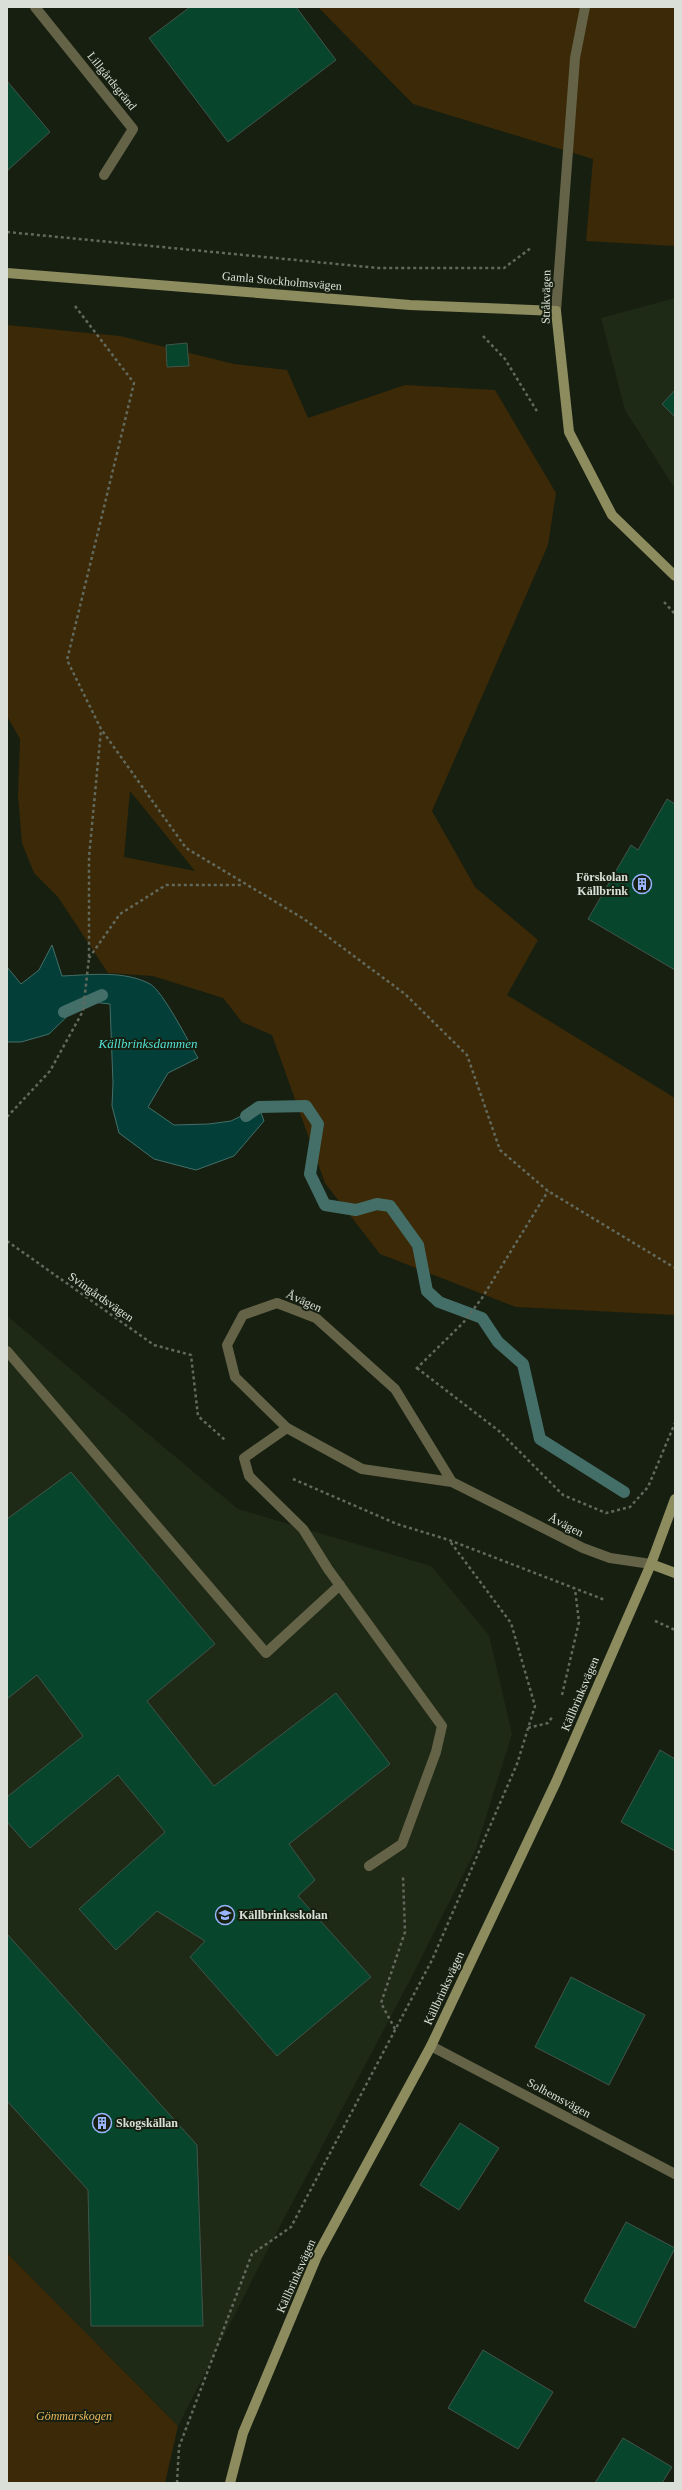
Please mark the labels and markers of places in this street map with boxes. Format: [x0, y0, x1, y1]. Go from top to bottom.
place label: Förskolan Källbrink [576, 870, 628, 898]
building icon: Förskolan Källbrink [631, 873, 653, 895]
school or university icon: Källbrinksskolan [214, 1904, 236, 1926]
place label: Källbrinksskolan [239, 1908, 328, 1922]
building icon: Skogskällan [91, 2112, 113, 2134]
place label: Skogskällan [116, 2116, 178, 2130]

